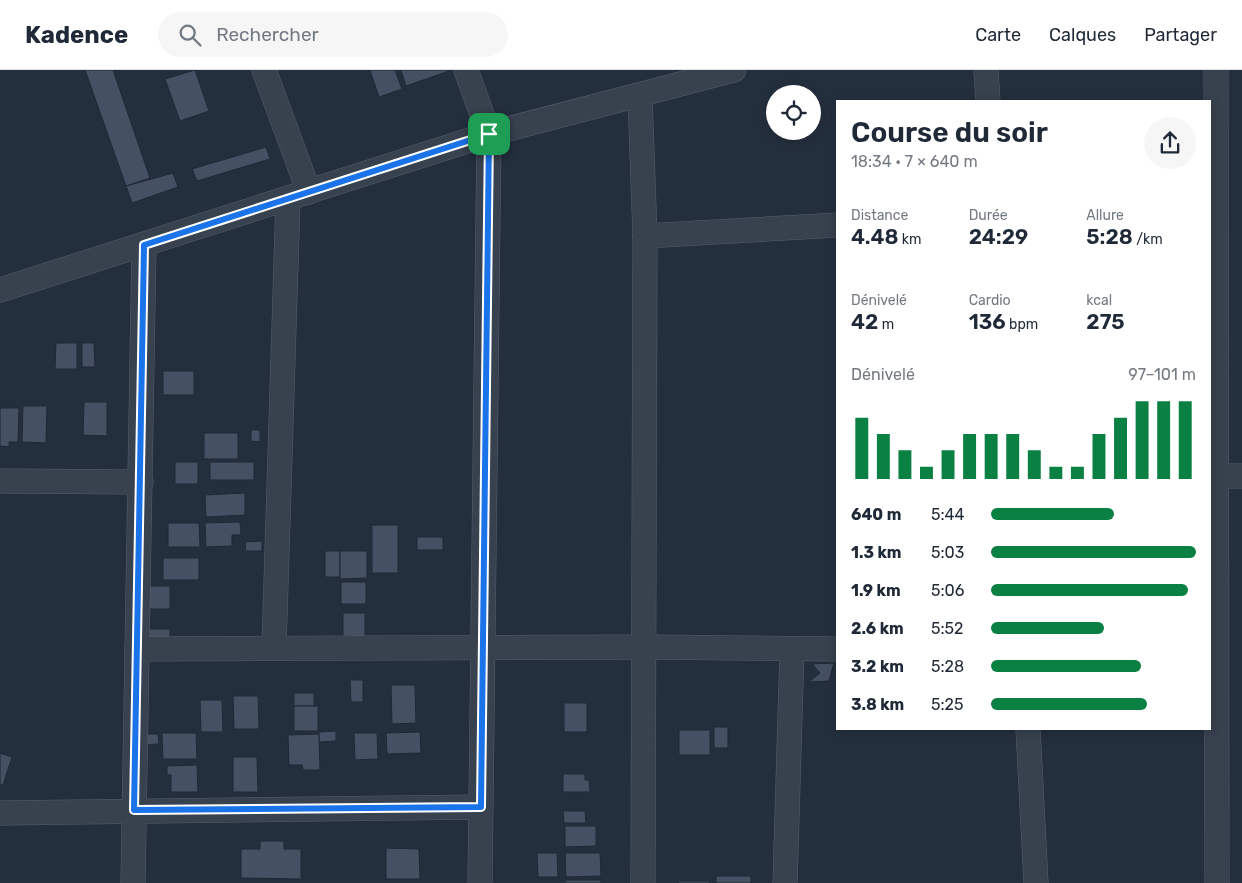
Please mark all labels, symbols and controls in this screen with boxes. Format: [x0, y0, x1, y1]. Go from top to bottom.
search box [158, 12, 508, 57]
text: Kadence [25, 21, 128, 49]
icon: search [176, 21, 204, 49]
text: Rechercher [216, 23, 319, 46]
text: Carte [975, 24, 1021, 46]
text: Calques [1049, 24, 1116, 46]
text: Partager [1144, 24, 1217, 46]
map controls [766, 85, 821, 140]
button: locate [766, 85, 821, 140]
pin [468, 113, 510, 155]
text: Course du soir [851, 116, 1048, 149]
button: share [1144, 117, 1196, 169]
icon: arrive [475, 120, 503, 148]
text: 18:34 · 7 × 640 m [851, 152, 978, 171]
text: Distance [851, 207, 908, 224]
text: Durée [969, 207, 1008, 224]
text: Allure [1086, 207, 1124, 224]
text: 4.48 [851, 224, 898, 249]
text: 24:29 [969, 224, 1028, 249]
text: 5:28 [1086, 224, 1133, 249]
text: km [898, 231, 922, 248]
text: /km [1133, 231, 1163, 248]
text: Dénivelé [851, 292, 907, 309]
text: Cardio [969, 292, 1011, 309]
text: kcal [1086, 292, 1112, 309]
text: 42 [851, 309, 878, 334]
text: 136 [969, 309, 1006, 334]
text: 275 [1086, 309, 1125, 334]
text: m [878, 316, 894, 333]
text: bpm [1006, 316, 1038, 333]
text: Dénivelé [851, 365, 915, 384]
text: 97–101 m [1128, 365, 1196, 384]
text: 640 m [851, 505, 901, 524]
text: 5:44 [931, 505, 964, 524]
text: 1.3 km [851, 543, 901, 562]
text: 5:03 [931, 543, 964, 562]
text: 1.9 km [851, 581, 901, 600]
text: 5:06 [931, 581, 964, 600]
text: 2.6 km [851, 619, 904, 638]
text: 5:52 [931, 619, 964, 638]
text: 3.2 km [851, 657, 904, 676]
text: 5:28 [931, 657, 964, 676]
text: 3.8 km [851, 695, 904, 714]
text: 5:25 [931, 695, 964, 714]

